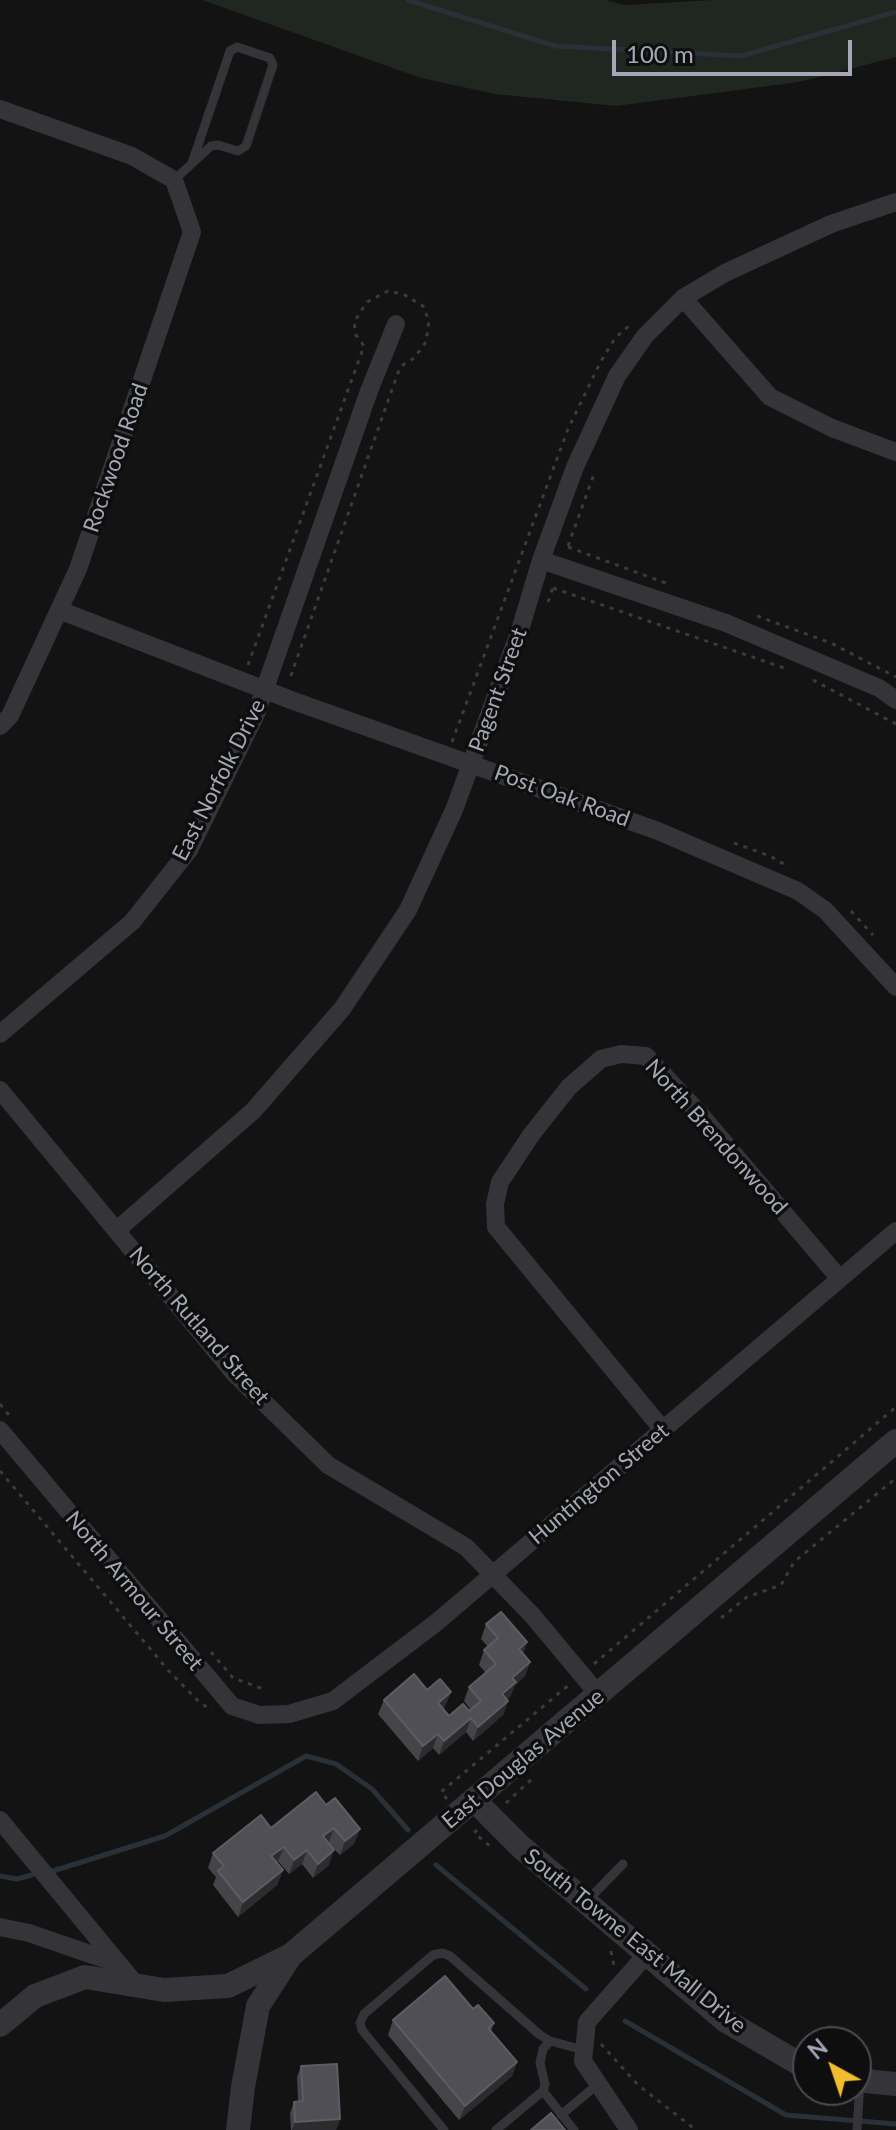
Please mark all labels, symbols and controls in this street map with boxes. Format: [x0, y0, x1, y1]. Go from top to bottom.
scale bar [616, 24, 856, 74]
text: 100 m [626, 39, 694, 68]
street label: Rockwood Road [78, 380, 154, 536]
street label: Pagent Street [463, 624, 533, 756]
street label: East Norfolk Drive [167, 695, 271, 865]
street label: Post Oak Road [491, 759, 633, 833]
street label: North Brendonwood [639, 1054, 793, 1220]
street label: North Rutland Street [123, 1242, 275, 1410]
street label: Huntington Street [524, 1418, 674, 1550]
street label: North Armour Street [60, 1506, 208, 1676]
street label: East Douglas Avenue [437, 1684, 609, 1834]
street label: South Towne East Mall Drive [519, 1843, 751, 2039]
north arrow [792, 2026, 872, 2106]
text: N [802, 2033, 833, 2065]

